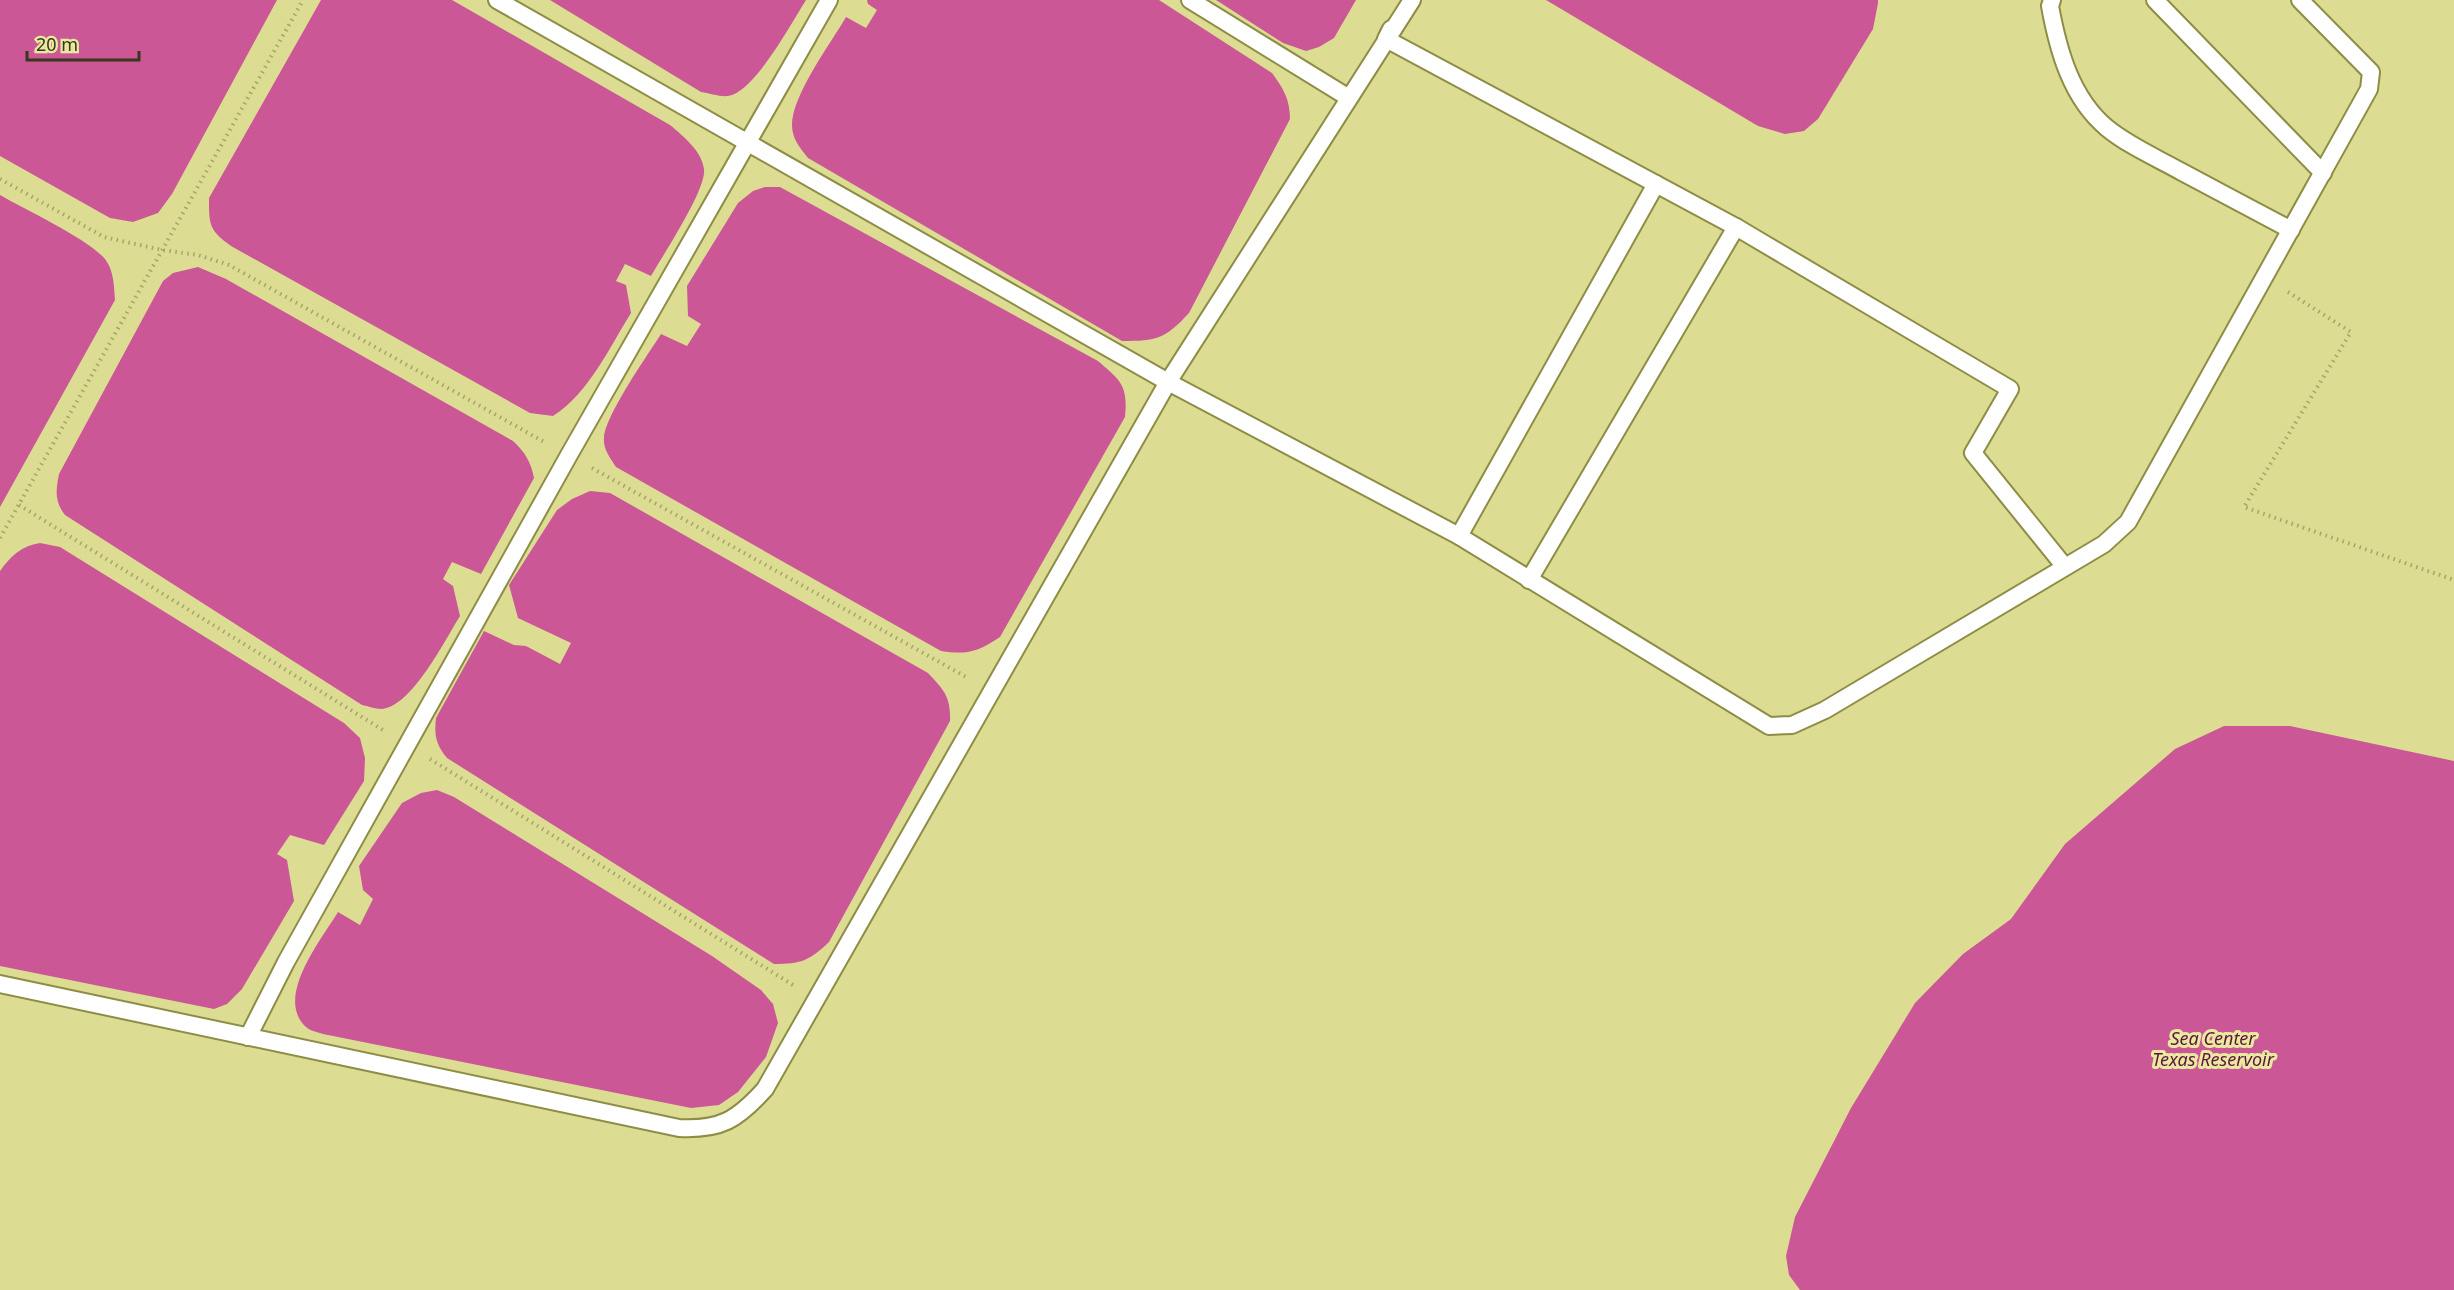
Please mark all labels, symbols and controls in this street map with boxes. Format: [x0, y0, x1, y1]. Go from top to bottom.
scale bar [27, 24, 140, 62]
text: 20 m [36, 32, 78, 56]
water label: Sea Center Texas Reservoir [2152, 1026, 2275, 1071]

